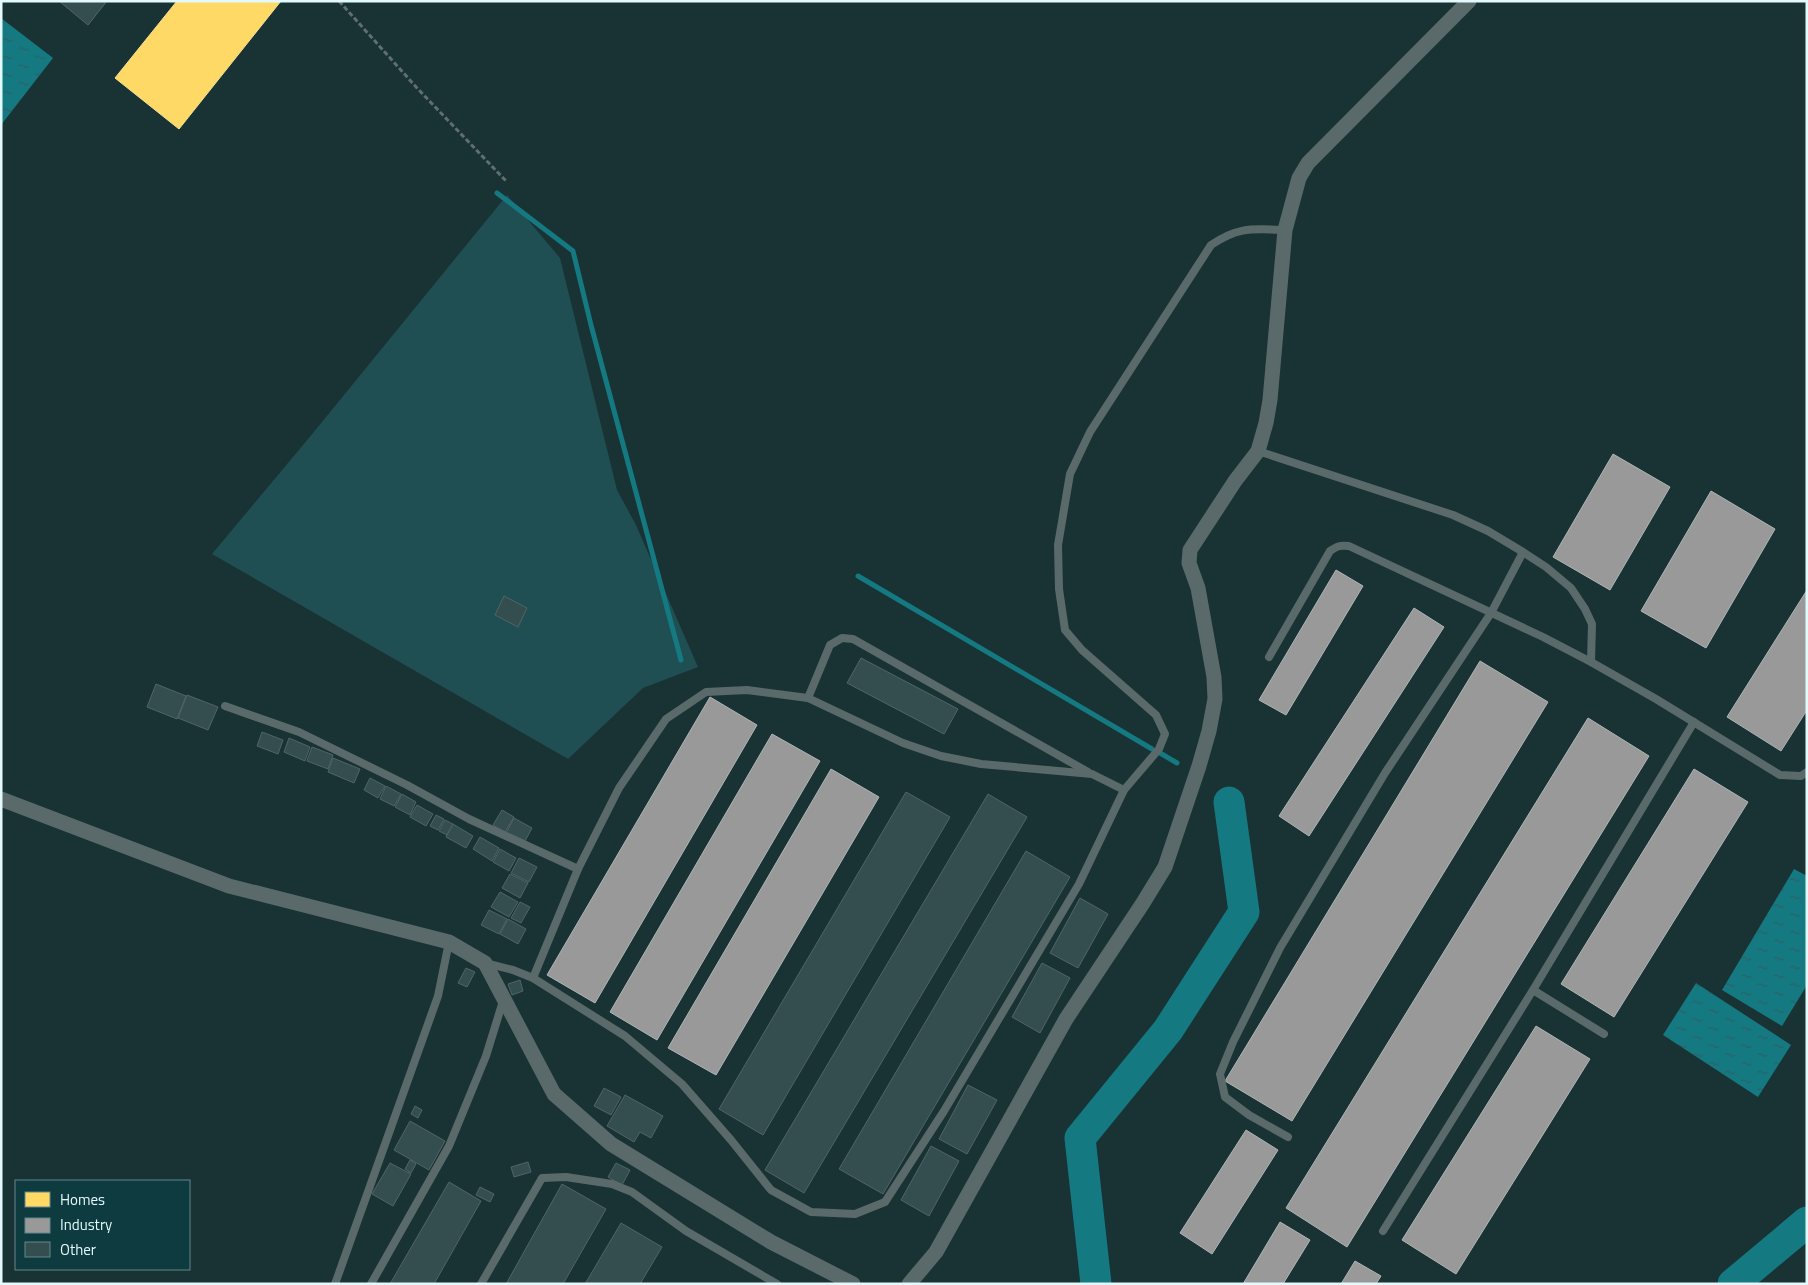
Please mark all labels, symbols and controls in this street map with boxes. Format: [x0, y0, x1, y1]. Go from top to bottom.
legend [15, 1180, 190, 1270]
text: Homes [60, 1188, 105, 1211]
text: Industry [60, 1213, 112, 1236]
text: Other [60, 1238, 96, 1261]

